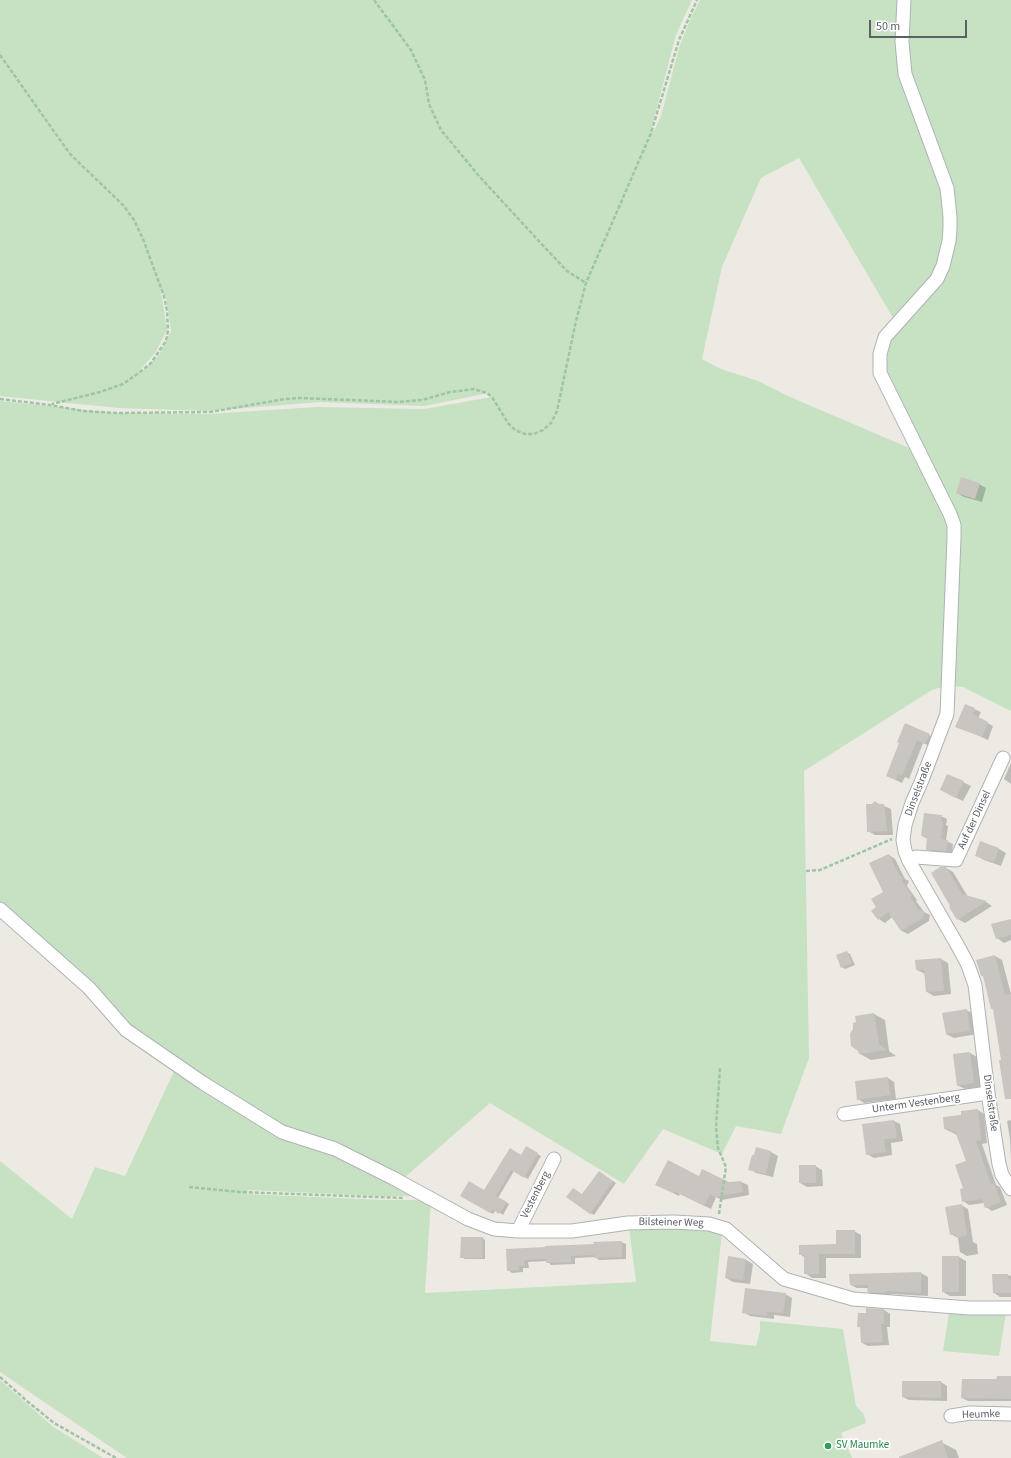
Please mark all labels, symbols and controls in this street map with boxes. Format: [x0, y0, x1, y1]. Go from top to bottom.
scale bar [871, 12, 969, 38]
text: 50 m [876, 18, 900, 35]
street label: Dinselstraße [903, 760, 935, 818]
street label: Auf der Dinsel [956, 789, 994, 851]
street label: Dinselstraße [979, 1074, 1001, 1132]
street label: Unterm Vestenberg [871, 1091, 961, 1117]
street label: Vestenberg [519, 1169, 553, 1221]
street label: Bilsteiner Weg [638, 1216, 704, 1230]
street label: Heumke [962, 1408, 1000, 1422]
place label: SV Maumke [836, 1439, 889, 1453]
marker: SV Maumke [823, 1441, 833, 1451]

